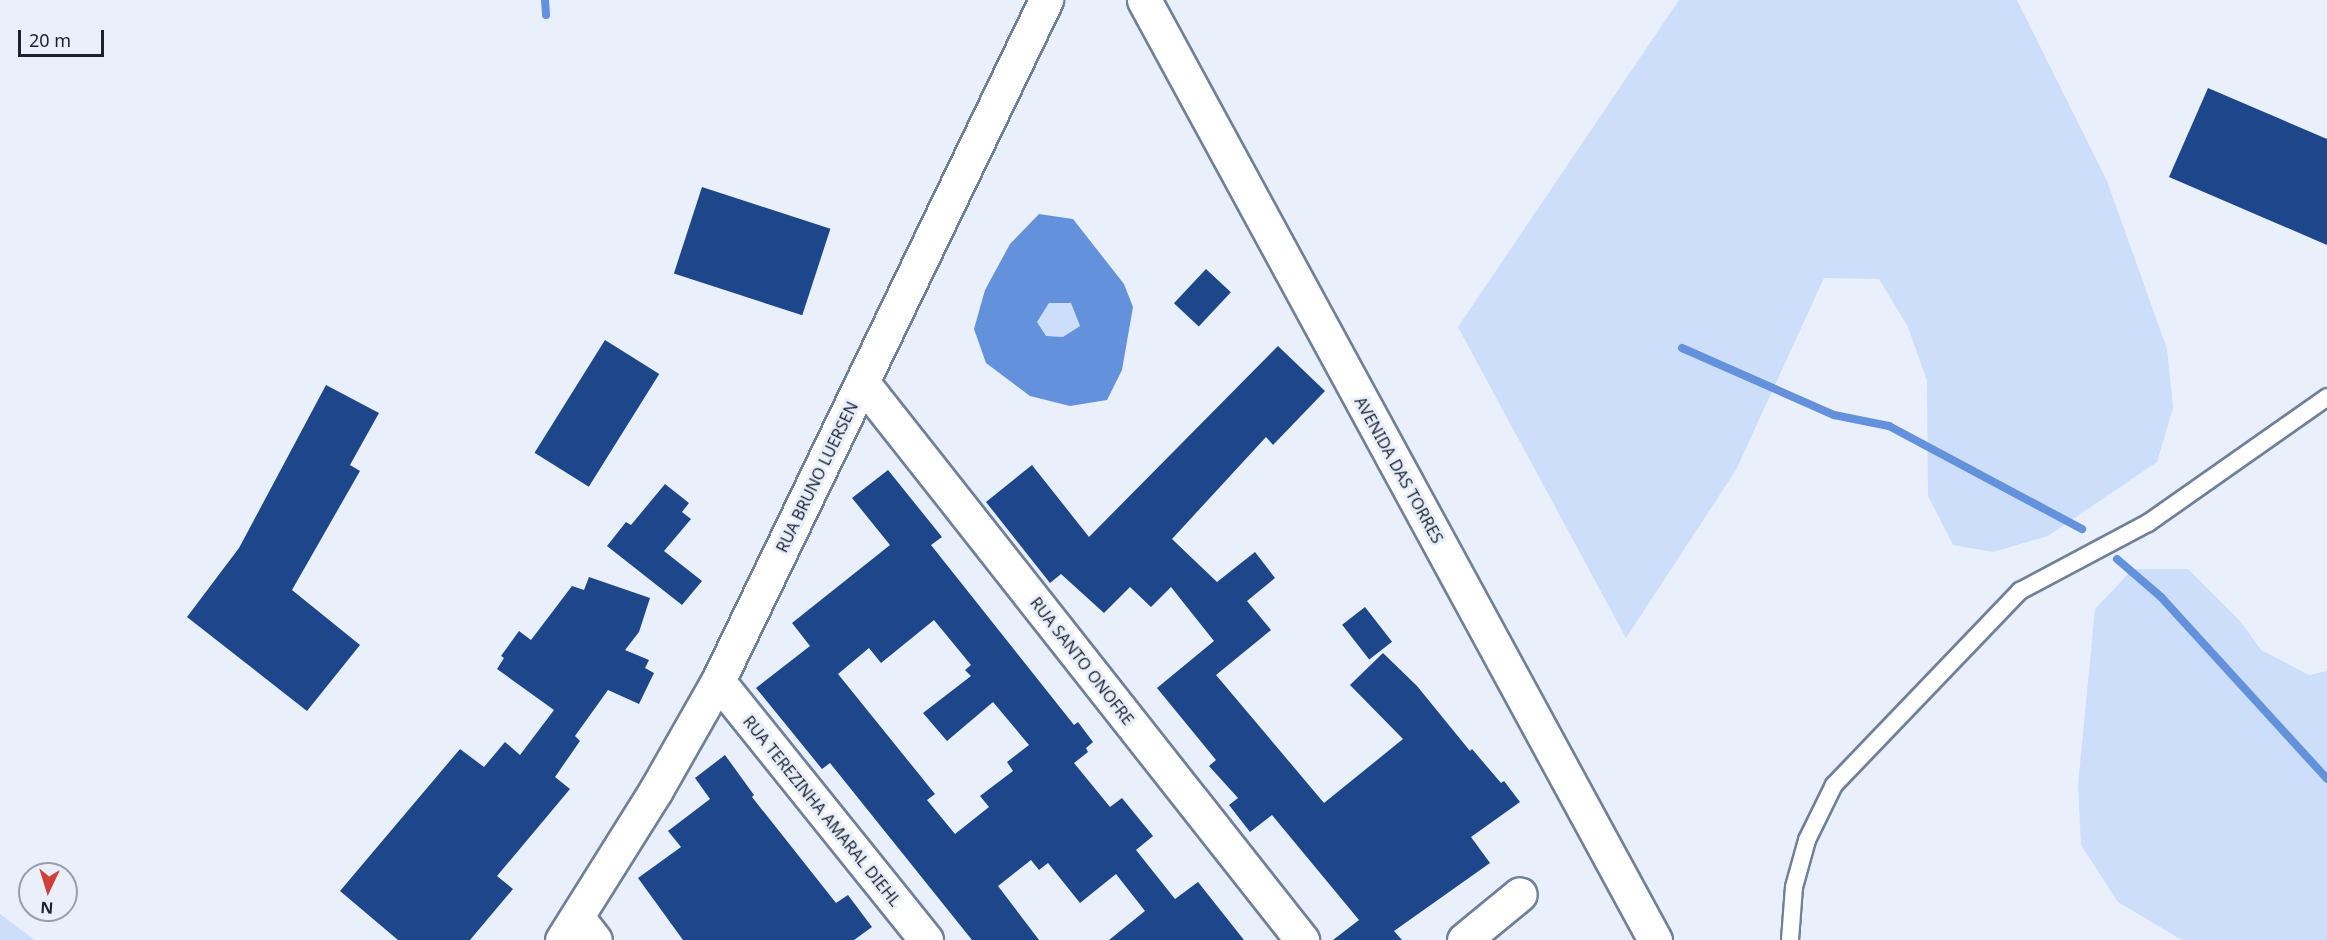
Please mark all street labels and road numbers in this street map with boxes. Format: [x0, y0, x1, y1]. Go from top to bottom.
street label: AVENIDA DAS TORRES [1351, 393, 1447, 547]
street label: RUA BRUNO LUERSEN [772, 398, 862, 556]
street label: RUA SANTO ONOFRE [1026, 593, 1138, 729]
street label: RUA TEREZINHA AMARAL DIEHL [739, 712, 905, 910]

